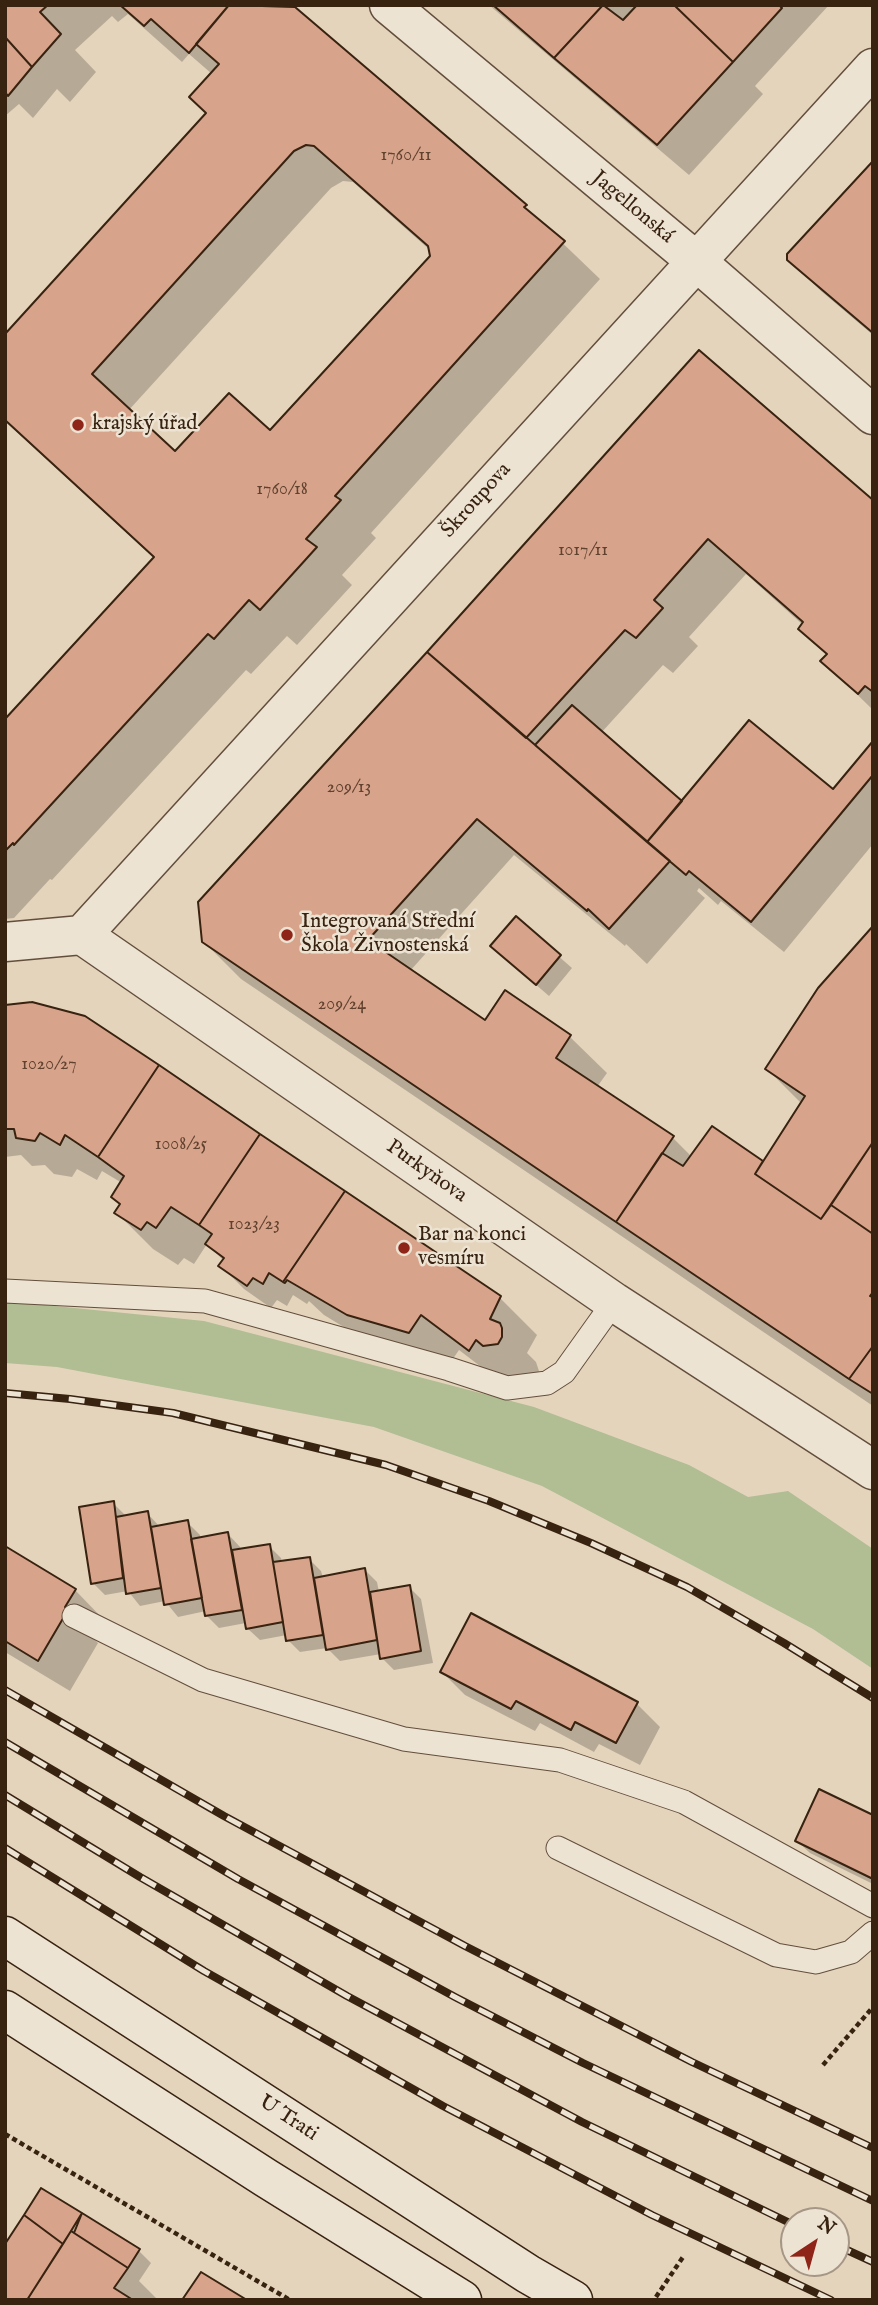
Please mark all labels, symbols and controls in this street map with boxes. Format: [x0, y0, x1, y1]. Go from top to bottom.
house number: 1760/11 [380, 145, 432, 167]
street label: Jagellonská [586, 166, 678, 250]
place label: krajský úřad [92, 412, 197, 438]
marker: krajský úřad [70, 417, 86, 433]
street label: Škroupova [437, 458, 517, 544]
house number: 1760/18 [256, 479, 308, 501]
house number: 1017/11 [558, 540, 608, 562]
house number: 209/13 [327, 777, 371, 799]
place label: Integrovaná Střední Škola Živnostenská [301, 910, 475, 960]
marker: Integrovaná Střední Škola Živnostenská [279, 927, 295, 943]
house number: 209/24 [318, 994, 366, 1016]
house number: 1020/27 [21, 1054, 77, 1076]
house number: 1008/25 [155, 1134, 207, 1156]
street label: Purkyňova [381, 1135, 471, 1209]
house number: 1023/23 [228, 1214, 280, 1236]
place label: Bar na konci vesmíru [418, 1223, 526, 1273]
marker: Bar na konci vesmíru [396, 1240, 412, 1256]
street label: U Trati [254, 2091, 322, 2147]
north arrow [780, 2207, 850, 2277]
text: N [812, 2212, 840, 2241]

